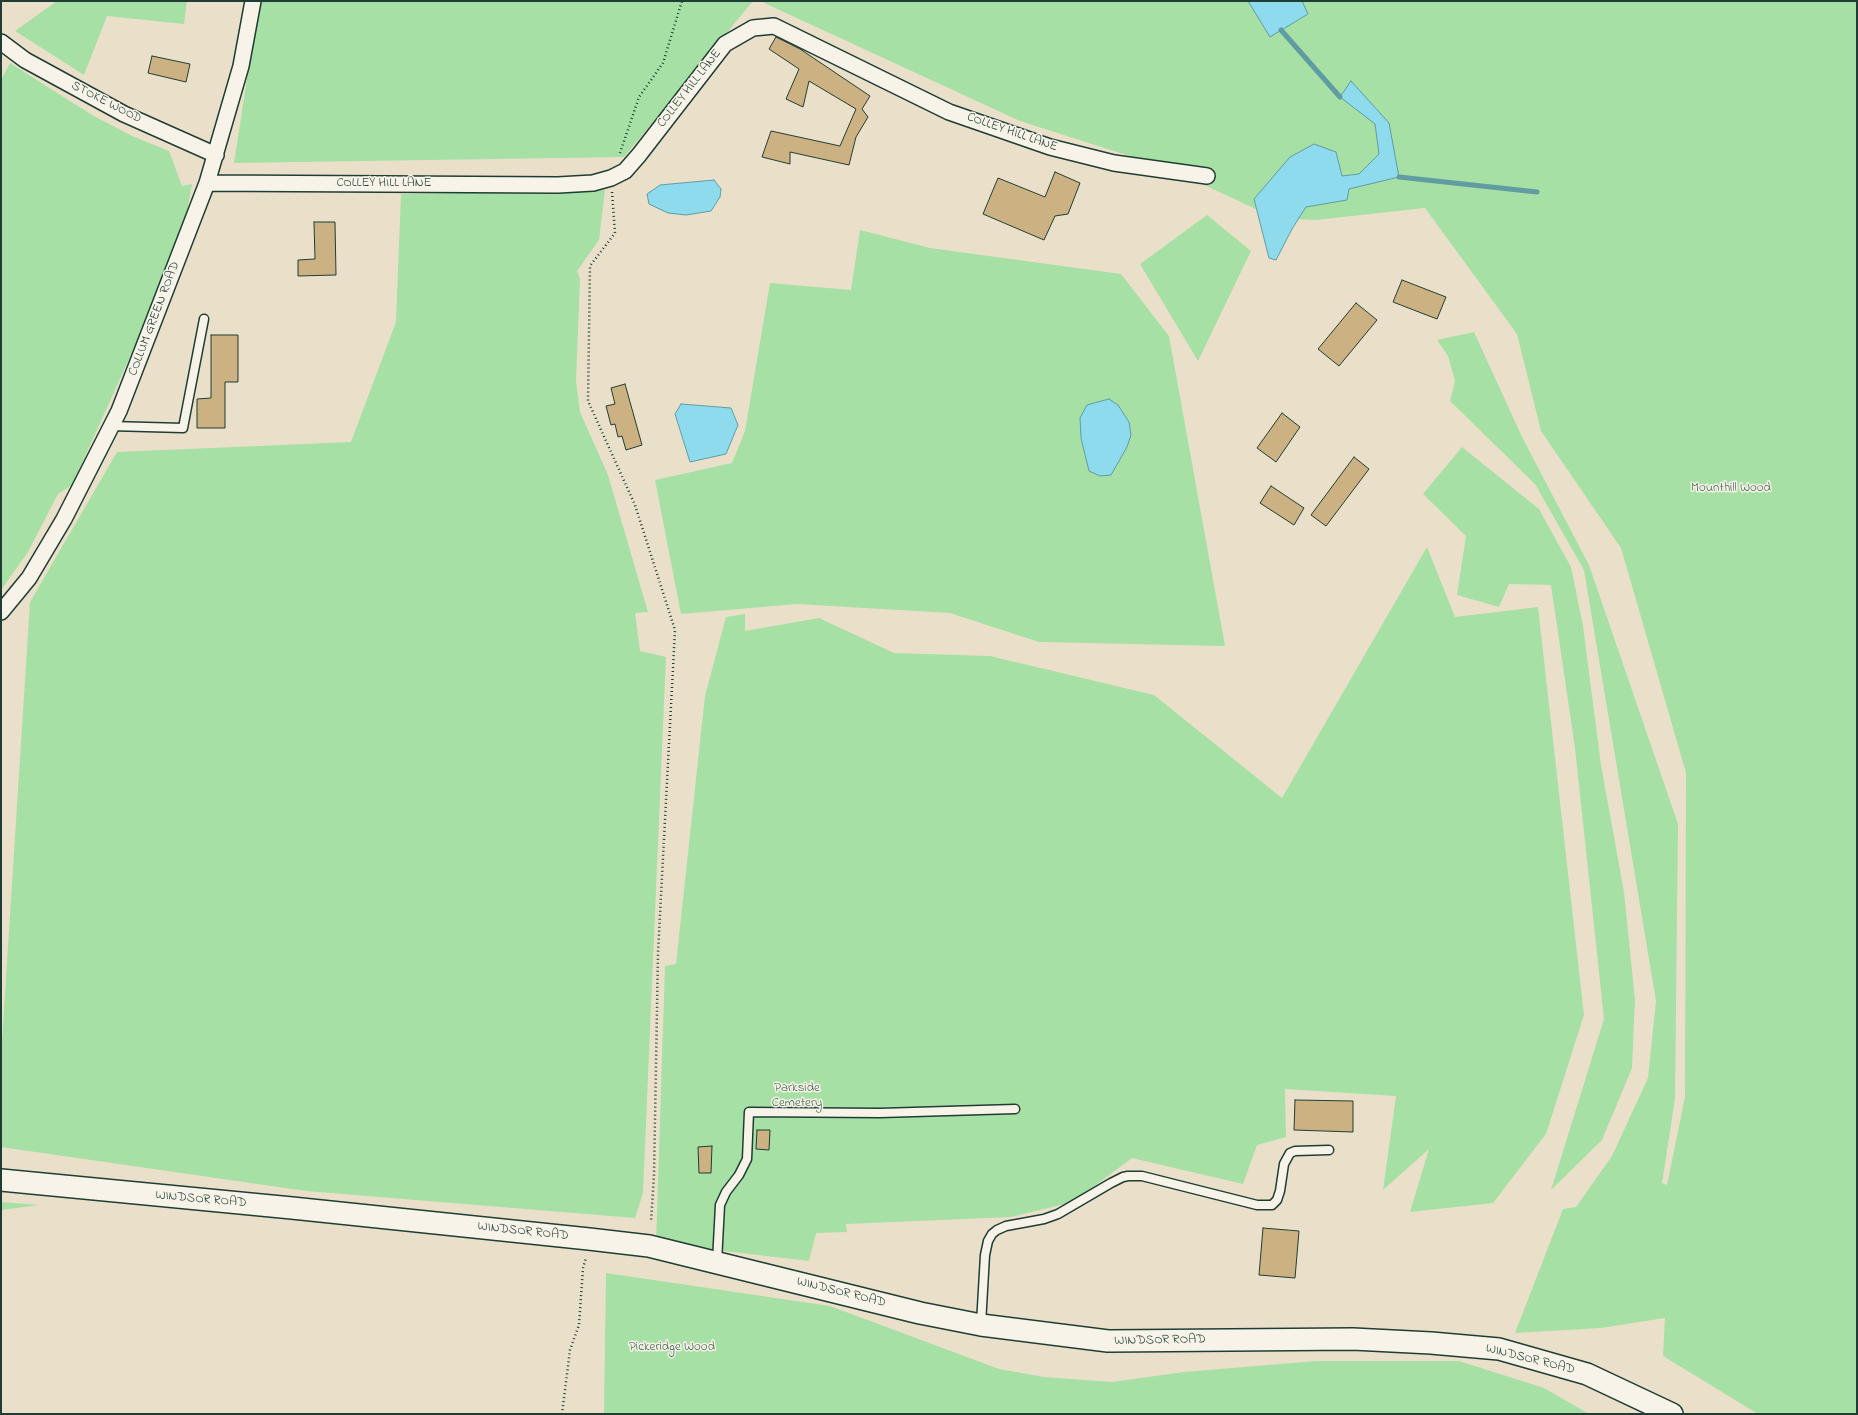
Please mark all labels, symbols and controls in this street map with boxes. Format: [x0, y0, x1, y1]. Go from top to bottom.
street label: COLLEY HILL LANE [655, 47, 725, 131]
street label: STOKE WOOD [68, 79, 144, 127]
street label: COLLEY HILL LANE [965, 110, 1059, 156]
street label: COLLEY HILL LANE [337, 176, 431, 192]
street label: COLLUM GREEN ROAD [126, 260, 184, 378]
park label: Mounthill Wood [1691, 481, 1771, 497]
park label: Parkside Cemetery [772, 1081, 822, 1112]
street label: WINDSOR ROAD [155, 1188, 247, 1212]
street label: WINDSOR ROAD [477, 1219, 569, 1245]
street label: WINDSOR ROAD [795, 1274, 887, 1312]
street label: WINDSOR ROAD [1114, 1332, 1206, 1350]
park label: Pickeridge Wood [629, 1340, 715, 1356]
street label: WINDSOR ROAD [1484, 1341, 1576, 1379]

